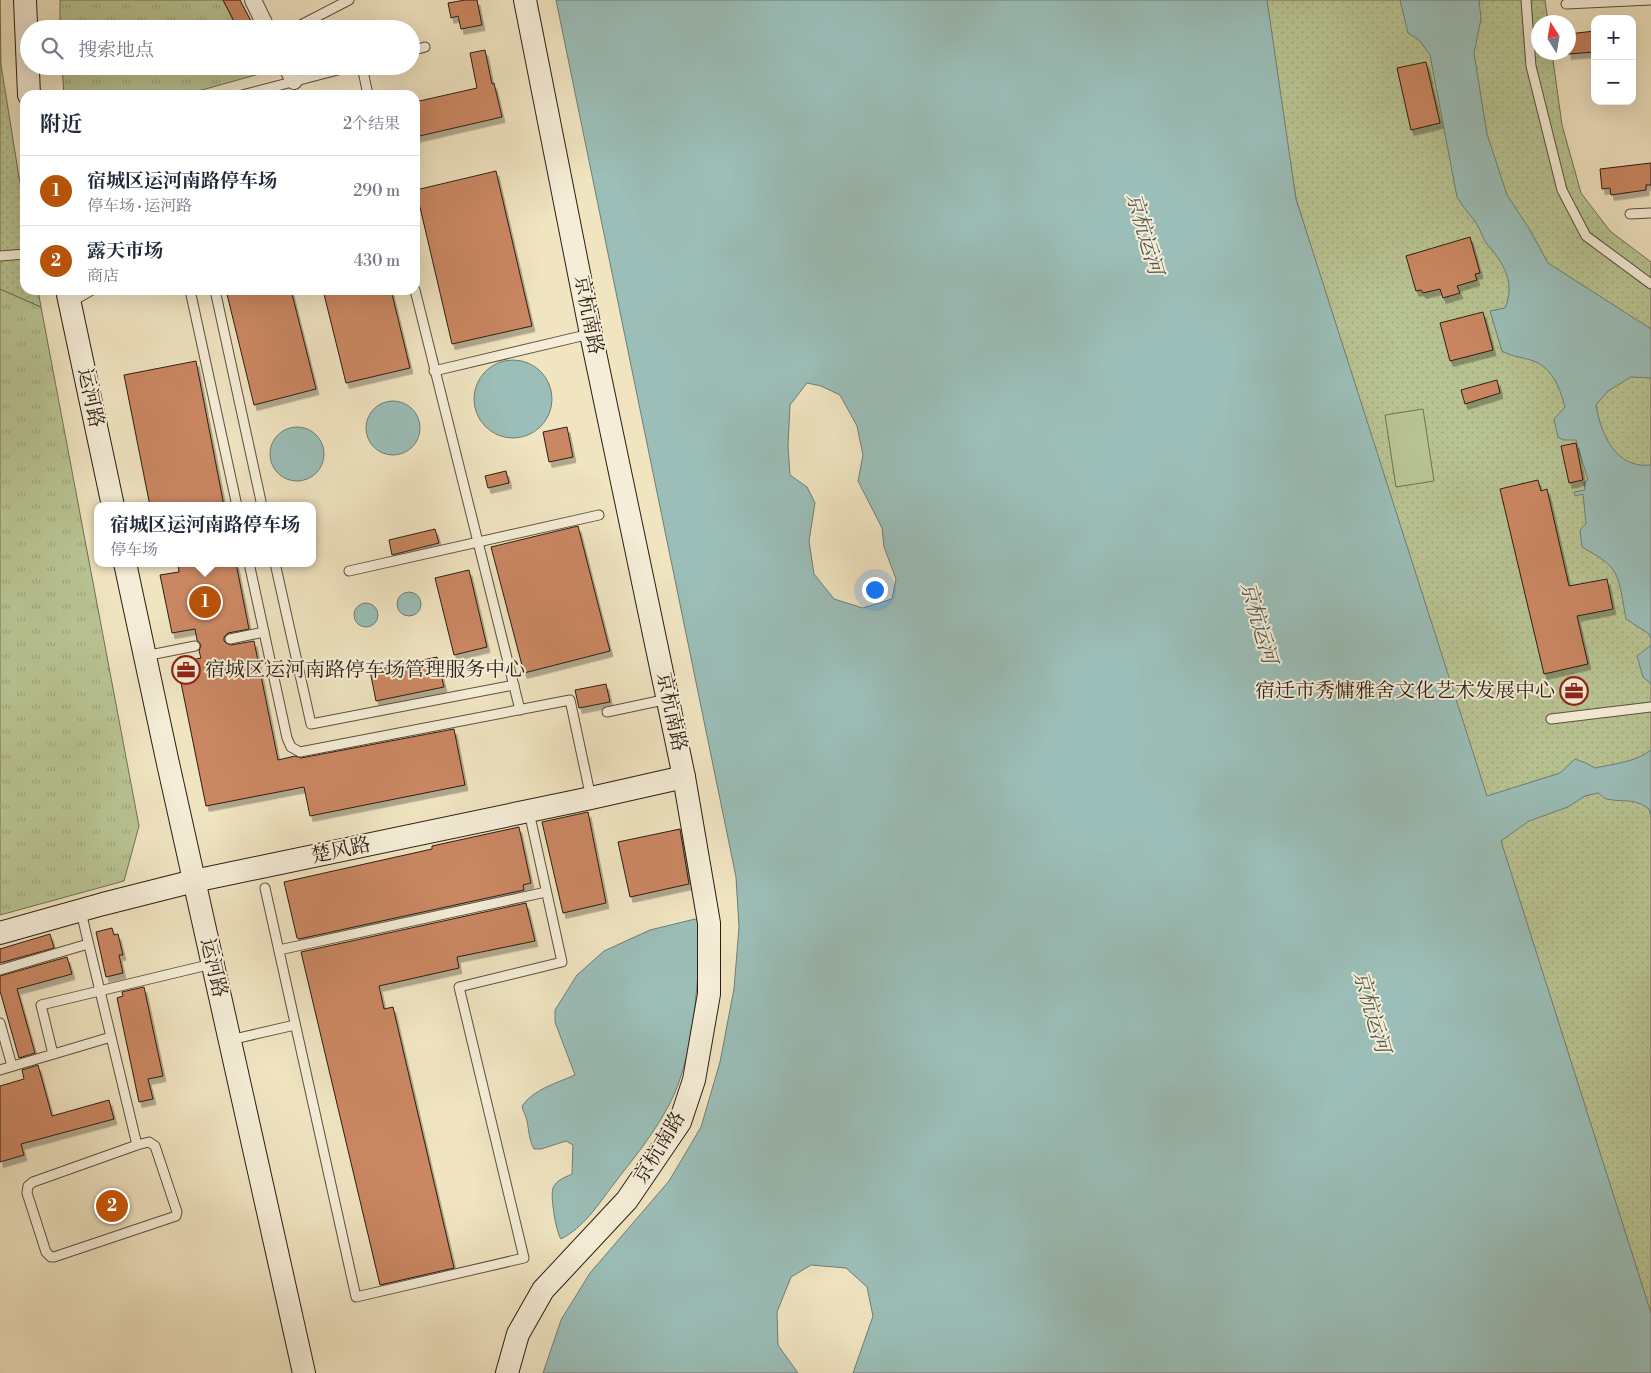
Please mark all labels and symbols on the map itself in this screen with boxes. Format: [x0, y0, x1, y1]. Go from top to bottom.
north arrow [1531, 15, 1576, 60]
water label: 京杭运河 [1120, 190, 1169, 282]
street label: 京杭南路 [568, 273, 608, 357]
street label: 运河路 [72, 366, 108, 430]
your location [862, 577, 888, 603]
water label: 京杭运河 [1234, 579, 1283, 671]
pin: 1 [189, 583, 221, 621]
office icon: 宿城区运河南路停车场管理服务中心 [171, 655, 201, 685]
place label: 宿城区运河南路停车场管理服务中心 [205, 658, 525, 683]
street label: 京杭南路 [650, 670, 692, 754]
office icon: 宿迁市秀慵雅舍文化艺术发展中心 [1559, 676, 1589, 706]
place label: 宿迁市秀慵雅舍文化艺术发展中心 [1255, 679, 1555, 704]
street label: 楚风路 [309, 833, 373, 869]
street label: 运河路 [194, 936, 232, 1000]
water label: 京杭运河 [1347, 968, 1396, 1060]
street label: 京杭南路 [629, 1107, 691, 1189]
pin: 2 [96, 1187, 128, 1225]

